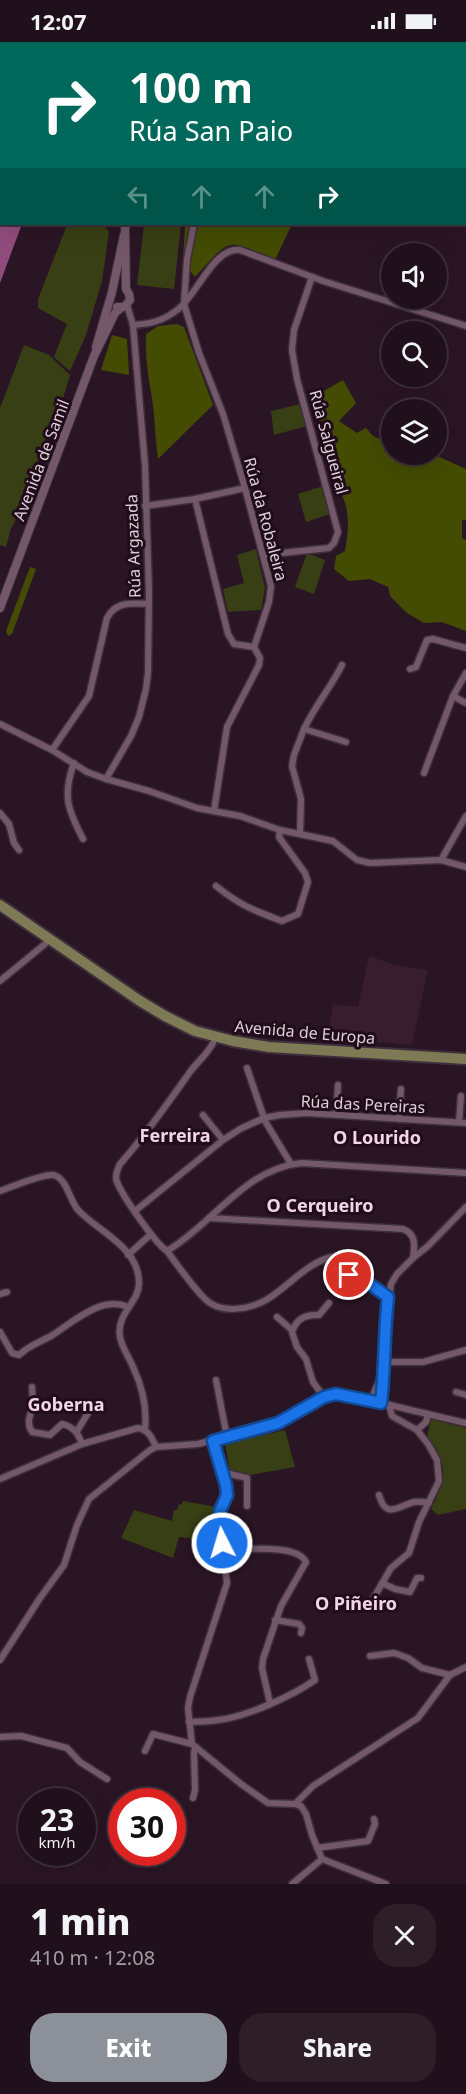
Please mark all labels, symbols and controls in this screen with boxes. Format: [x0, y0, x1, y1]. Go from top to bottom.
text: 12:07 [30, 6, 87, 36]
text: 100 m [129, 58, 253, 115]
icon: right [30, 66, 108, 144]
text: Rúa San Paio [129, 112, 293, 149]
icon: left [122, 180, 155, 213]
icon: ahead [185, 180, 218, 213]
icon: ahead [248, 180, 281, 213]
icon: right [311, 180, 344, 213]
map controls [381, 243, 447, 465]
button: sound [381, 243, 447, 309]
button: search [381, 321, 447, 387]
street label: Rúa Salgueiral [305, 387, 353, 497]
street label: Avenida de Samil [8, 396, 74, 524]
button: layers [381, 399, 447, 465]
street label: Rúa da Robaleira [239, 455, 293, 583]
street label: Rúa Argazada [120, 494, 146, 598]
street label: Avenida de Europa [234, 1015, 376, 1049]
street label: Rúa das Pereiras [300, 1090, 426, 1118]
district label: Ferreira [140, 1123, 210, 1147]
district label: O Lourido [333, 1125, 421, 1149]
district label: O Cerqueiro [266, 1193, 374, 1217]
pin [323, 1249, 374, 1300]
icon: arrive [332, 1258, 365, 1291]
district label: Goberna [28, 1392, 104, 1416]
position arrow [190, 1511, 254, 1575]
district label: O Piñeiro [315, 1591, 397, 1615]
speed limit sign: 30 [108, 1788, 186, 1866]
text: 23 [40, 1799, 74, 1840]
text: km/h [39, 1832, 75, 1852]
text: 1 min [30, 1897, 131, 1946]
button: close [373, 1904, 436, 1967]
text: 410 m · 12:08 [30, 1944, 155, 1971]
button: Exit [30, 2013, 227, 2082]
button: Share [239, 2013, 436, 2082]

